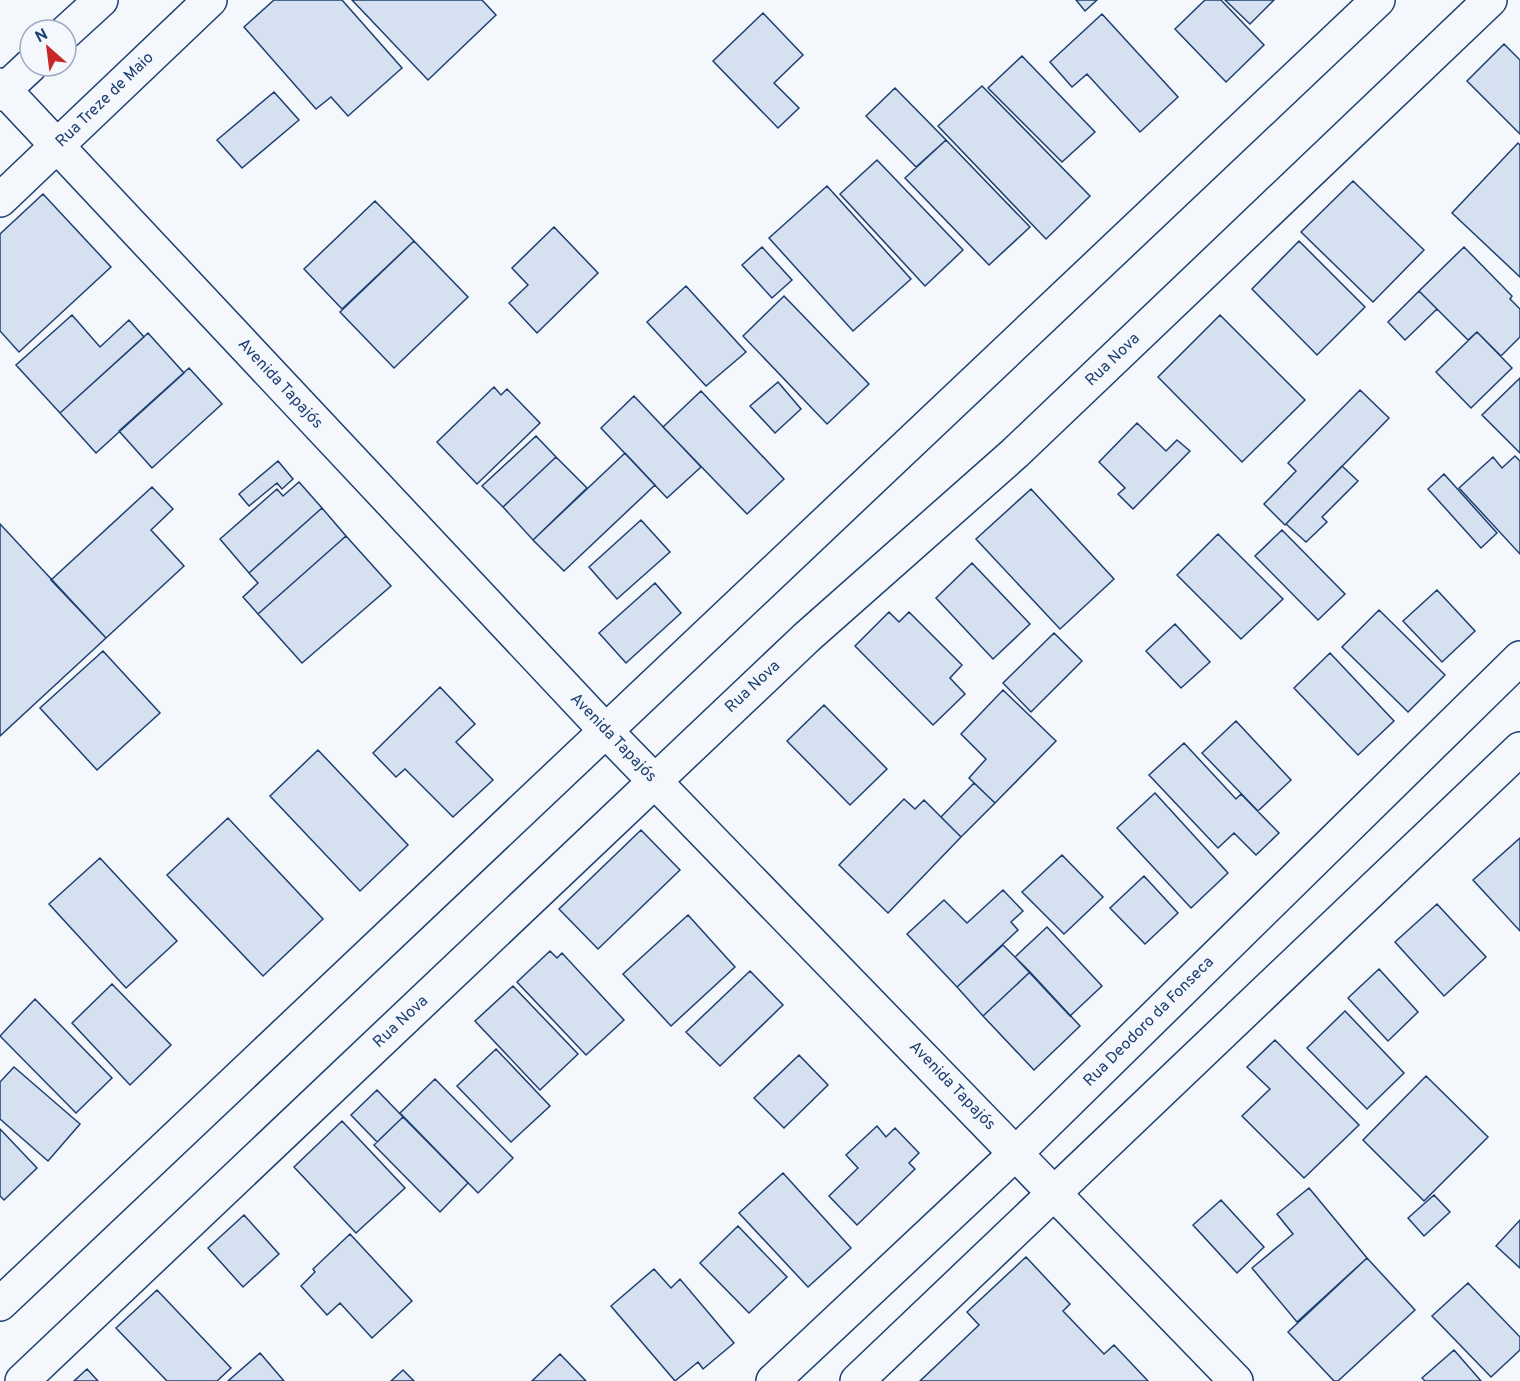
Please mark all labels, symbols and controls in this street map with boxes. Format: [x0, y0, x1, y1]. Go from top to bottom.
north arrow [18, 18, 78, 78]
text: N [32, 25, 52, 48]
street label: Rua Treze de Maio [52, 48, 158, 152]
street label: Rua Nova [1082, 329, 1144, 391]
street label: Avenida Tapajós [233, 335, 327, 433]
street label: Rua Nova [721, 656, 785, 718]
street label: Avenida Tapajós [565, 689, 661, 787]
street label: Rua Deodoro da Fonseca [1080, 953, 1218, 1091]
street label: Rua Nova [369, 991, 433, 1053]
street label: Avenida Tapajós [904, 1037, 1000, 1135]

